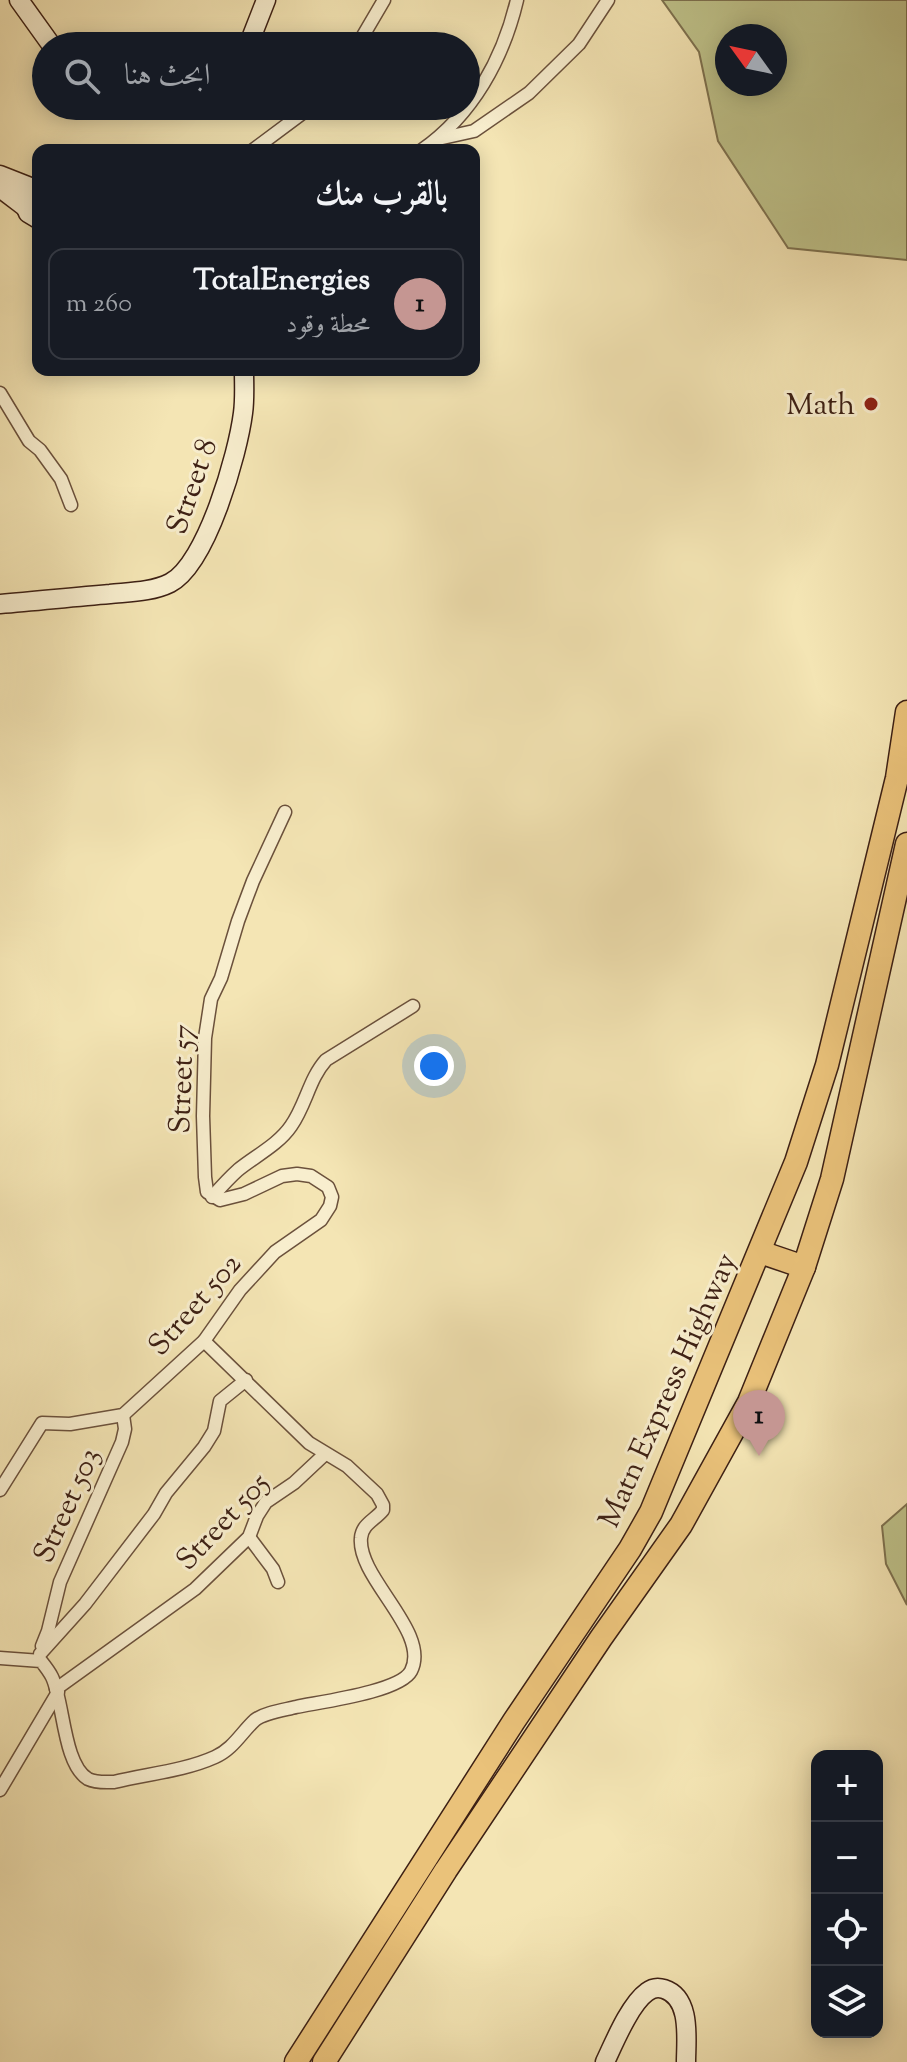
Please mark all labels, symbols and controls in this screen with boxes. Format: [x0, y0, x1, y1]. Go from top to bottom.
north arrow [715, 24, 787, 96]
search box [32, 32, 480, 120]
icon: search [60, 54, 104, 98]
text: ابحث هنا [124, 55, 210, 98]
text: بالقرب منك [315, 171, 448, 220]
text: TotalEnergies [193, 260, 370, 303]
text: 260 m [66, 286, 132, 323]
text: 1 [416, 286, 424, 323]
text: محطة وقود [286, 307, 370, 344]
place label: Math [786, 385, 855, 428]
marker: Math [862, 395, 880, 413]
street label: Street 8 [157, 433, 230, 541]
street label: Street 57 [160, 1024, 207, 1134]
your location [414, 1046, 454, 1086]
street label: Street 502 [139, 1245, 253, 1366]
street label: Matn Express Highway [589, 1247, 749, 1535]
pin: 1 [733, 1390, 785, 1456]
street label: Street 503 [24, 1441, 113, 1571]
street label: Street 505 [167, 1464, 281, 1581]
map controls [811, 1750, 883, 2038]
button: + [811, 1750, 883, 1822]
button: − [811, 1822, 883, 1894]
button: locate [811, 1894, 883, 1966]
button: layers [811, 1966, 883, 2038]

